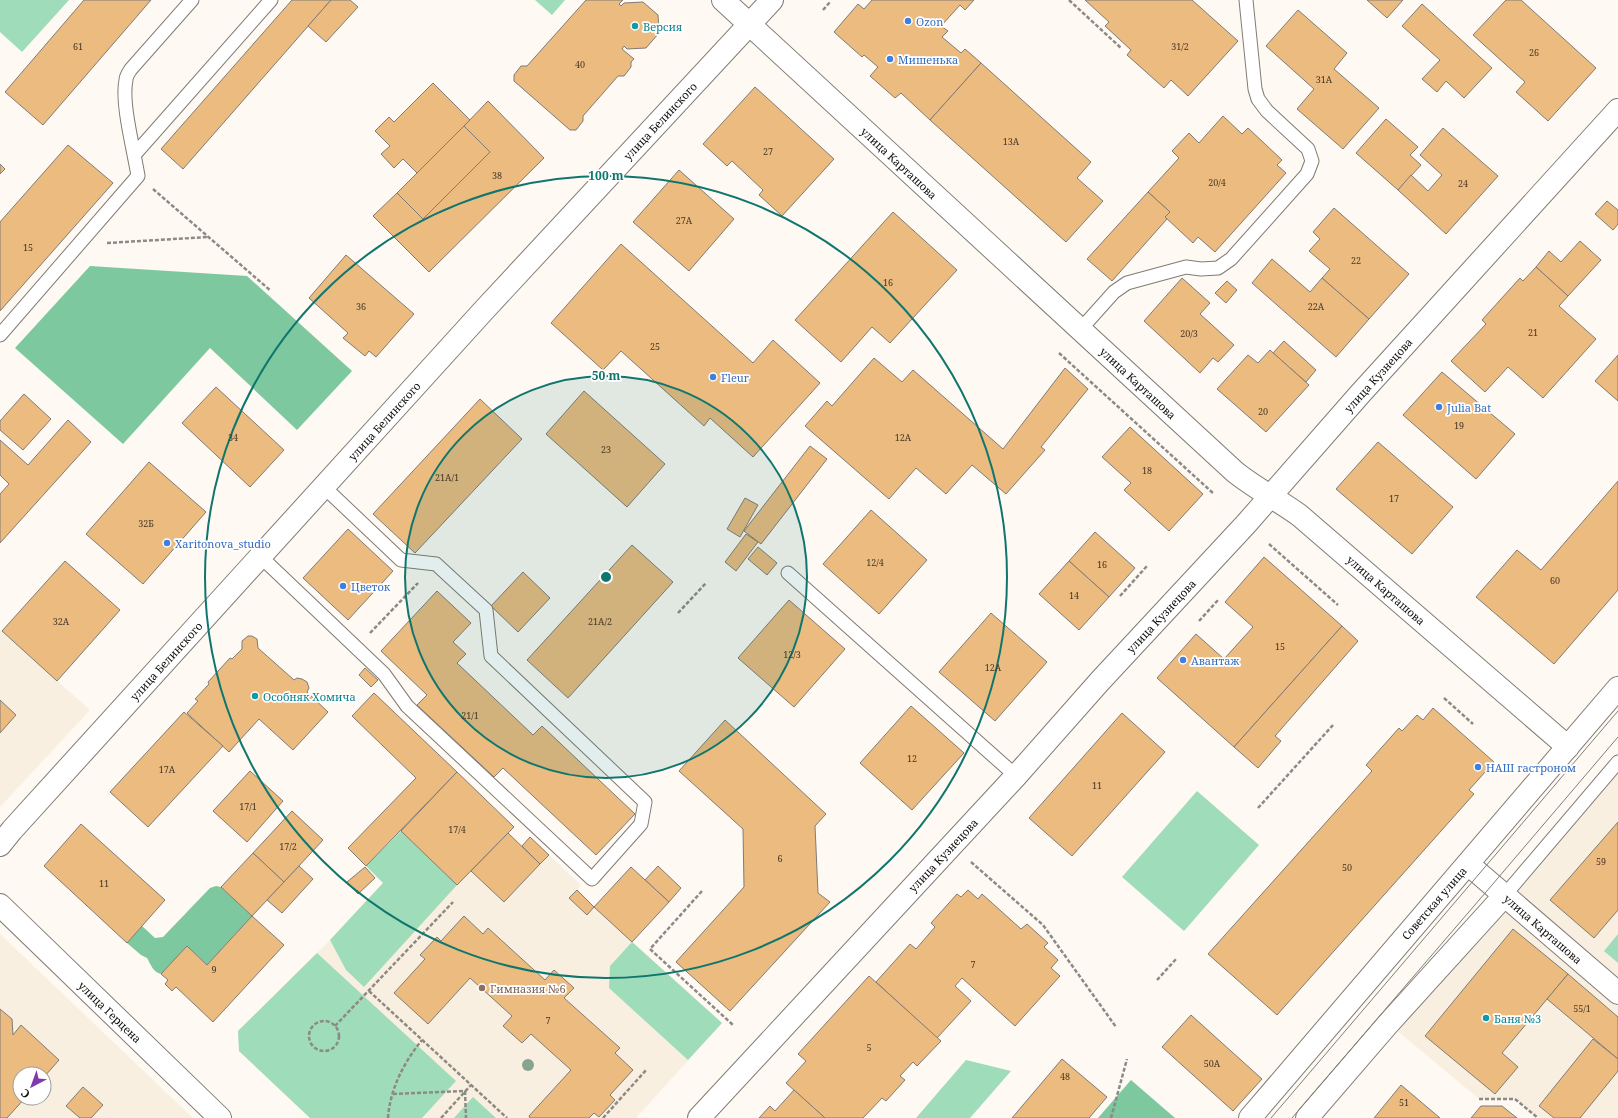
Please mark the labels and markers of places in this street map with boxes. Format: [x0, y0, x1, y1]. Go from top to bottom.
place label: Ozon [916, 14, 943, 29]
marker: Ozon [903, 16, 913, 26]
place label: Версия [643, 19, 682, 34]
marker: Версия [630, 21, 640, 31]
place label: Мишенька [898, 52, 958, 67]
marker: Мишенька [885, 54, 895, 64]
place label: Fleur [721, 370, 750, 385]
marker: Fleur [708, 372, 718, 382]
place label: Julia Bat [1446, 400, 1491, 415]
marker: Julia Bat [1434, 402, 1444, 412]
place label: Xaritonova_studio [175, 536, 271, 551]
marker: Xaritonova_studio [162, 538, 172, 548]
centre of rings [599, 570, 613, 584]
place label: Цветок [351, 579, 391, 594]
marker: Цветок [338, 581, 348, 591]
place label: Авантаж [1191, 653, 1240, 668]
marker: Авантаж [1178, 655, 1188, 665]
place label: Особняк Хомича [263, 689, 356, 704]
marker: Особняк Хомича [250, 691, 260, 701]
place label: НАШ гастроном [1486, 760, 1576, 775]
marker: НАШ гастроном [1473, 762, 1483, 772]
place label: Гимназия №6 [490, 981, 566, 996]
marker: Гимназия №6 [477, 983, 487, 993]
place label: Баня №3 [1494, 1011, 1541, 1026]
marker: Баня №3 [1481, 1013, 1491, 1023]

